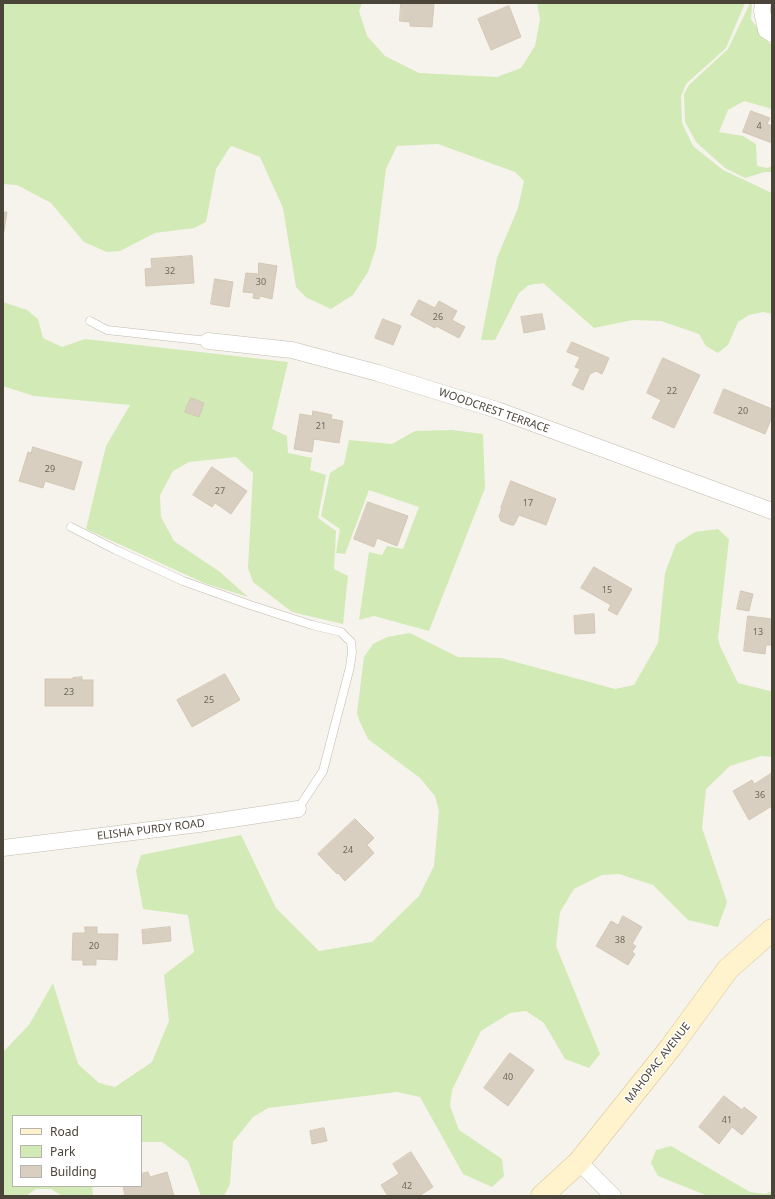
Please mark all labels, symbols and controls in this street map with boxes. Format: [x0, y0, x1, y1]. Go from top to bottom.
house number: 4 [756, 121, 762, 131]
house number: 32 [165, 266, 175, 276]
house number: 30 [256, 277, 266, 287]
house number: 26 [433, 312, 443, 322]
street label: WOODCREST TERRACE [437, 386, 551, 436]
house number: 22 [667, 386, 677, 396]
house number: 20 [738, 406, 748, 416]
house number: 21 [316, 421, 326, 431]
house number: 29 [45, 464, 55, 474]
house number: 27 [215, 486, 225, 496]
house number: 17 [523, 498, 533, 508]
house number: 15 [602, 585, 612, 595]
house number: 13 [753, 627, 763, 637]
house number: 23 [64, 687, 74, 697]
house number: 25 [204, 695, 214, 705]
house number: 36 [755, 790, 765, 800]
street label: ELISHA PURDY ROAD [96, 817, 206, 843]
house number: 24 [343, 845, 353, 855]
house number: 38 [615, 935, 625, 945]
house number: 20 [89, 941, 99, 951]
street label: MAHOPAC AVENUE [623, 1020, 693, 1106]
house number: 40 [503, 1072, 513, 1082]
legend [12, 1115, 142, 1187]
house number: 41 [722, 1115, 732, 1125]
text: Road [50, 1123, 79, 1140]
text: Park [50, 1143, 75, 1160]
text: Building [50, 1163, 97, 1180]
house number: 42 [402, 1181, 412, 1191]

